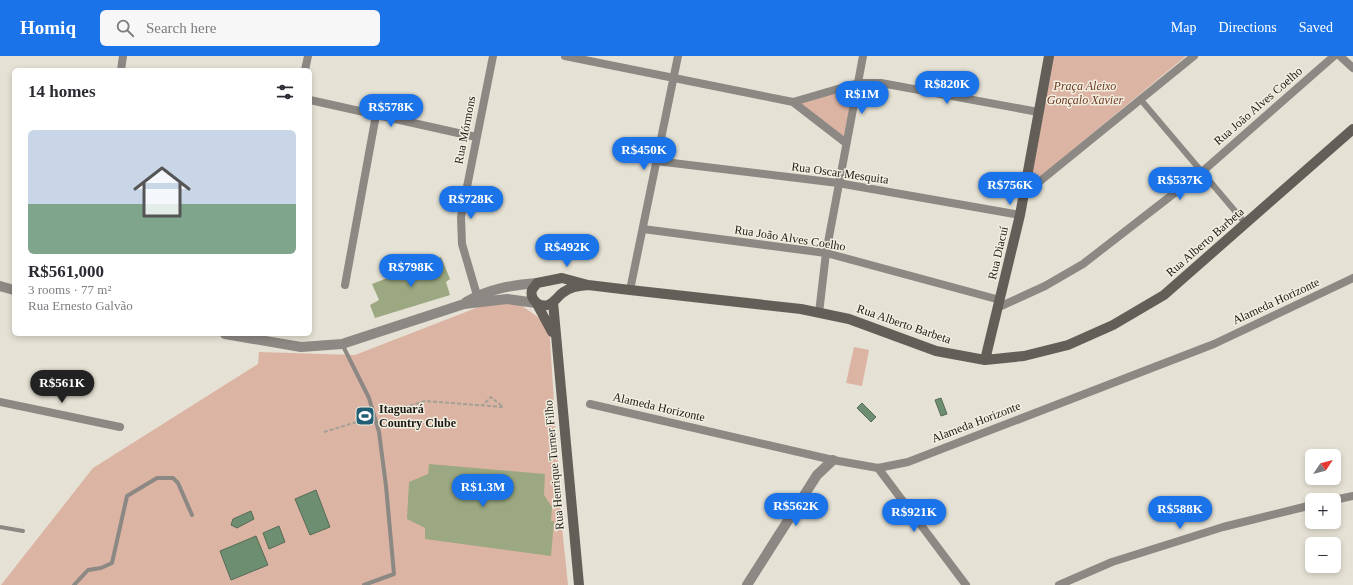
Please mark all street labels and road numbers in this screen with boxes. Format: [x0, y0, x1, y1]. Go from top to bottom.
street label: Rua João Alves Coelho [1211, 64, 1305, 148]
street label: Rua Mórmons [452, 94, 479, 165]
street label: Rua Oscar Mesquita [791, 159, 890, 187]
street label: Rua Alberto Barbeta [1163, 204, 1247, 280]
street label: Rua João Alves Coelho [733, 222, 847, 254]
street label: Rua Diacuí [985, 224, 1011, 281]
street label: Alameda Horizonte [1230, 275, 1322, 327]
street label: Rua Alberto Barbeta [855, 301, 954, 347]
street label: Alameda Horizonte [611, 390, 707, 424]
street label: Rua Henrique Turner Filho [541, 399, 567, 531]
street label: Alameda Horizonte [929, 399, 1023, 445]

